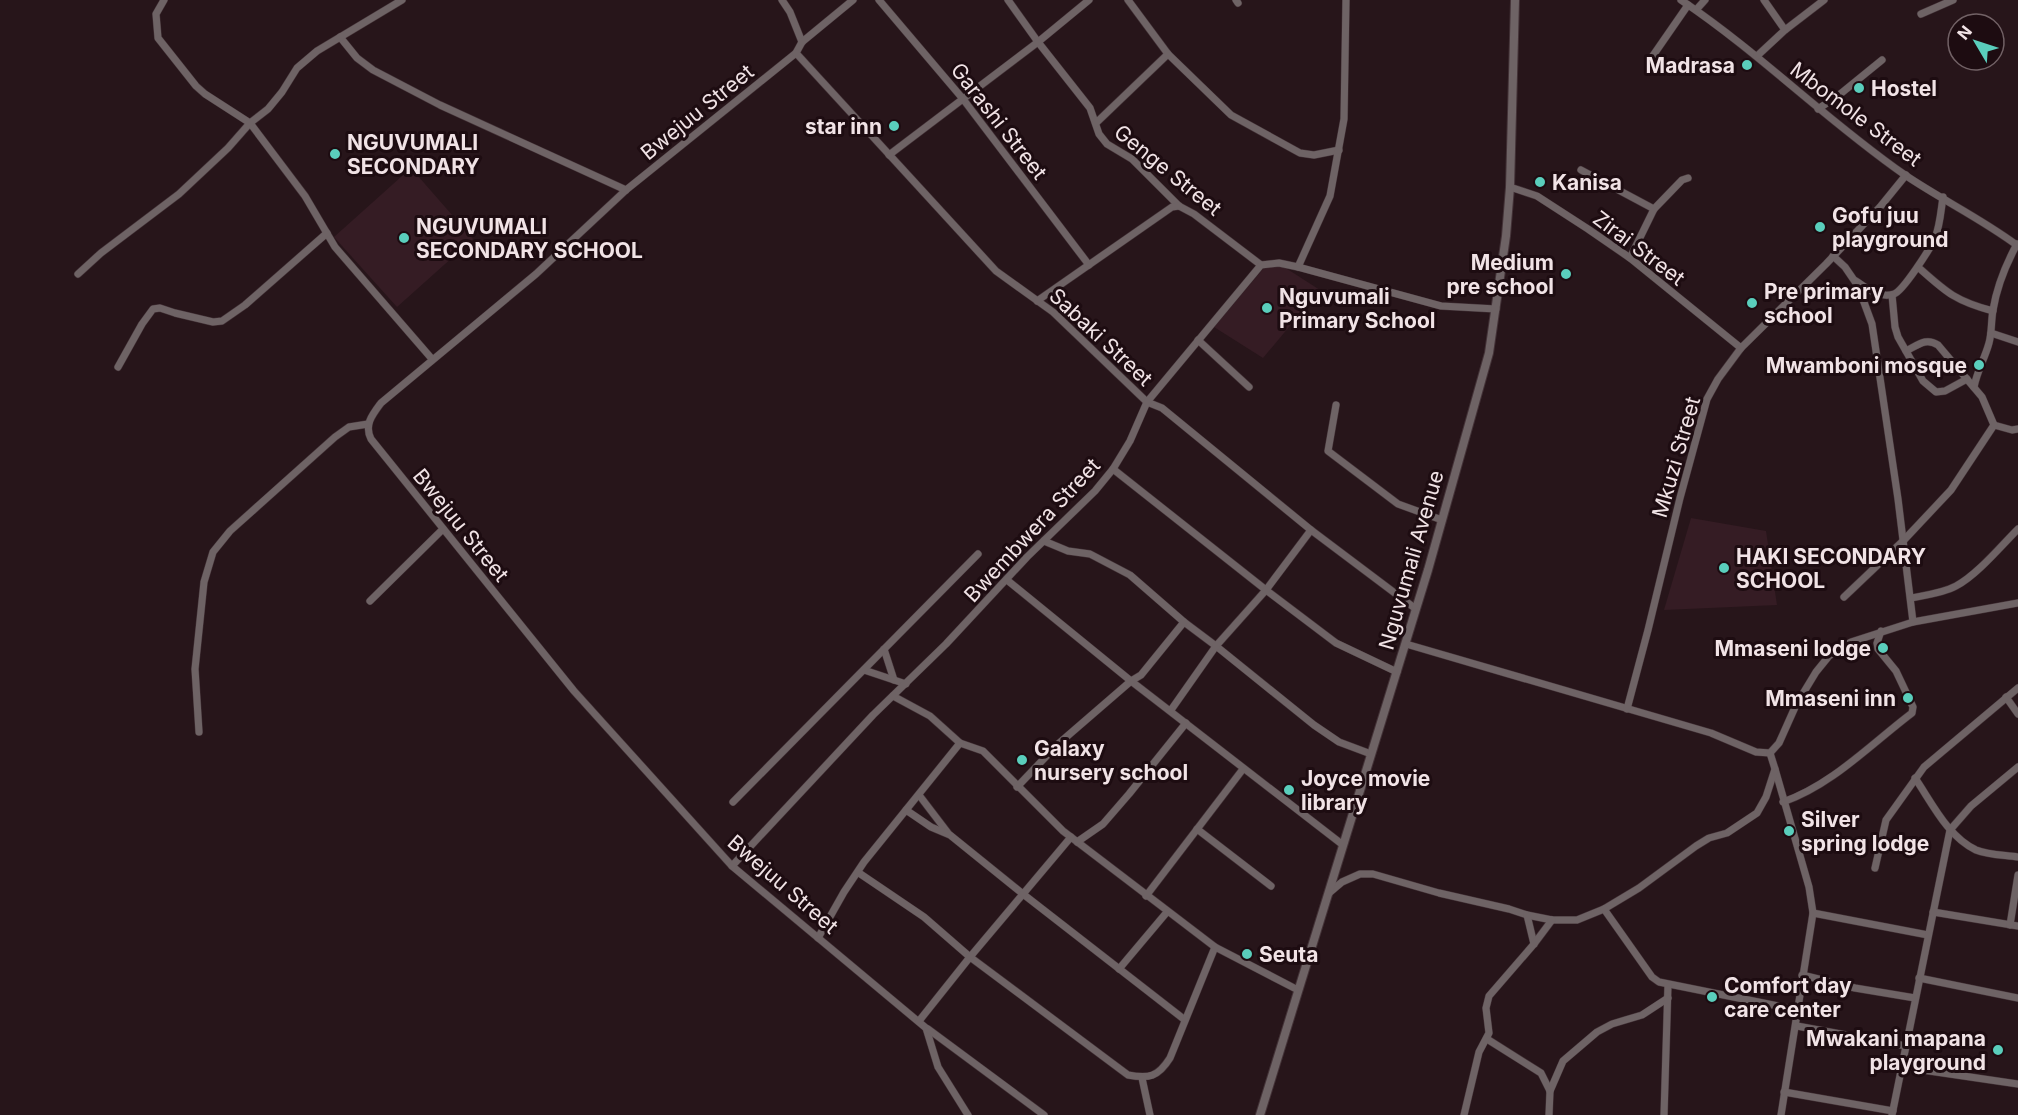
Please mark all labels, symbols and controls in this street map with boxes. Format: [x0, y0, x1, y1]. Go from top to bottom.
north arrow [1946, 12, 2006, 72]
text: N [1953, 22, 1976, 44]
place label: Madrasa [1646, 53, 1735, 78]
street label: Mbomole Street [1785, 57, 1927, 172]
street label: Garashi Street [946, 58, 1052, 184]
marker: Madrasa [1740, 58, 1754, 72]
street label: Bwejuu Street [636, 59, 759, 165]
place label: Hostel [1871, 76, 1937, 101]
marker: Hostel [1852, 81, 1866, 95]
place label: star inn [805, 114, 882, 139]
marker: star inn [887, 119, 901, 133]
street label: Genge Street [1109, 119, 1227, 221]
place label: NGUVUMALI SECONDARY [347, 130, 480, 179]
marker: NGUVUMALI SECONDARY [328, 147, 342, 161]
place label: Kanisa [1552, 170, 1622, 195]
marker: Kanisa [1533, 175, 1547, 189]
place label: Gofu juu playground [1832, 203, 1949, 252]
street label: Zirai Street [1588, 205, 1690, 291]
place label: NGUVUMALI SECONDARY SCHOOL [416, 214, 643, 263]
marker: Gofu juu playground [1813, 220, 1827, 234]
marker: NGUVUMALI SECONDARY SCHOOL [397, 231, 411, 245]
place label: Medium pre school [1447, 250, 1554, 299]
marker: Medium pre school [1559, 267, 1573, 281]
place label: Pre primary school [1764, 279, 1884, 328]
street label: Sabaki Street [1044, 283, 1158, 391]
place label: Nguvumali Primary School [1279, 284, 1436, 333]
marker: Pre primary school [1745, 296, 1759, 310]
marker: Nguvumali Primary School [1260, 301, 1274, 315]
place label: Mwamboni mosque [1766, 353, 1967, 378]
marker: Mwamboni mosque [1972, 358, 1986, 372]
street label: Mkuzi Street [1647, 393, 1705, 520]
street label: Bwembwera Street [959, 453, 1105, 607]
street label: Bwejuu Street [408, 464, 514, 587]
street label: Nguvumali Avenue [1373, 467, 1449, 653]
place label: HAKI SECONDARY SCHOOL [1736, 544, 1926, 593]
marker: HAKI SECONDARY SCHOOL [1717, 561, 1731, 575]
place label: Mmaseni lodge [1714, 636, 1871, 661]
marker: Mmaseni lodge [1876, 641, 1890, 655]
place label: Mmaseni inn [1765, 686, 1896, 711]
marker: Mmaseni inn [1901, 691, 1915, 705]
place label: Galaxy nursery school [1034, 736, 1188, 785]
marker: Galaxy nursery school [1015, 753, 1029, 767]
place label: Joyce movie library [1301, 766, 1430, 815]
marker: Joyce movie library [1282, 783, 1296, 797]
place label: Silver spring lodge [1801, 807, 1929, 856]
marker: Silver spring lodge [1782, 824, 1796, 838]
street label: Bwejuu Street [723, 829, 843, 939]
place label: Seuta [1259, 942, 1318, 967]
marker: Seuta [1240, 947, 1254, 961]
place label: Comfort day care center [1724, 973, 1852, 1022]
marker: Comfort day care center [1705, 990, 1719, 1004]
place label: Mwakani mapana playground [1806, 1026, 1986, 1075]
marker: Mwakani mapana playground [1991, 1043, 2005, 1057]

